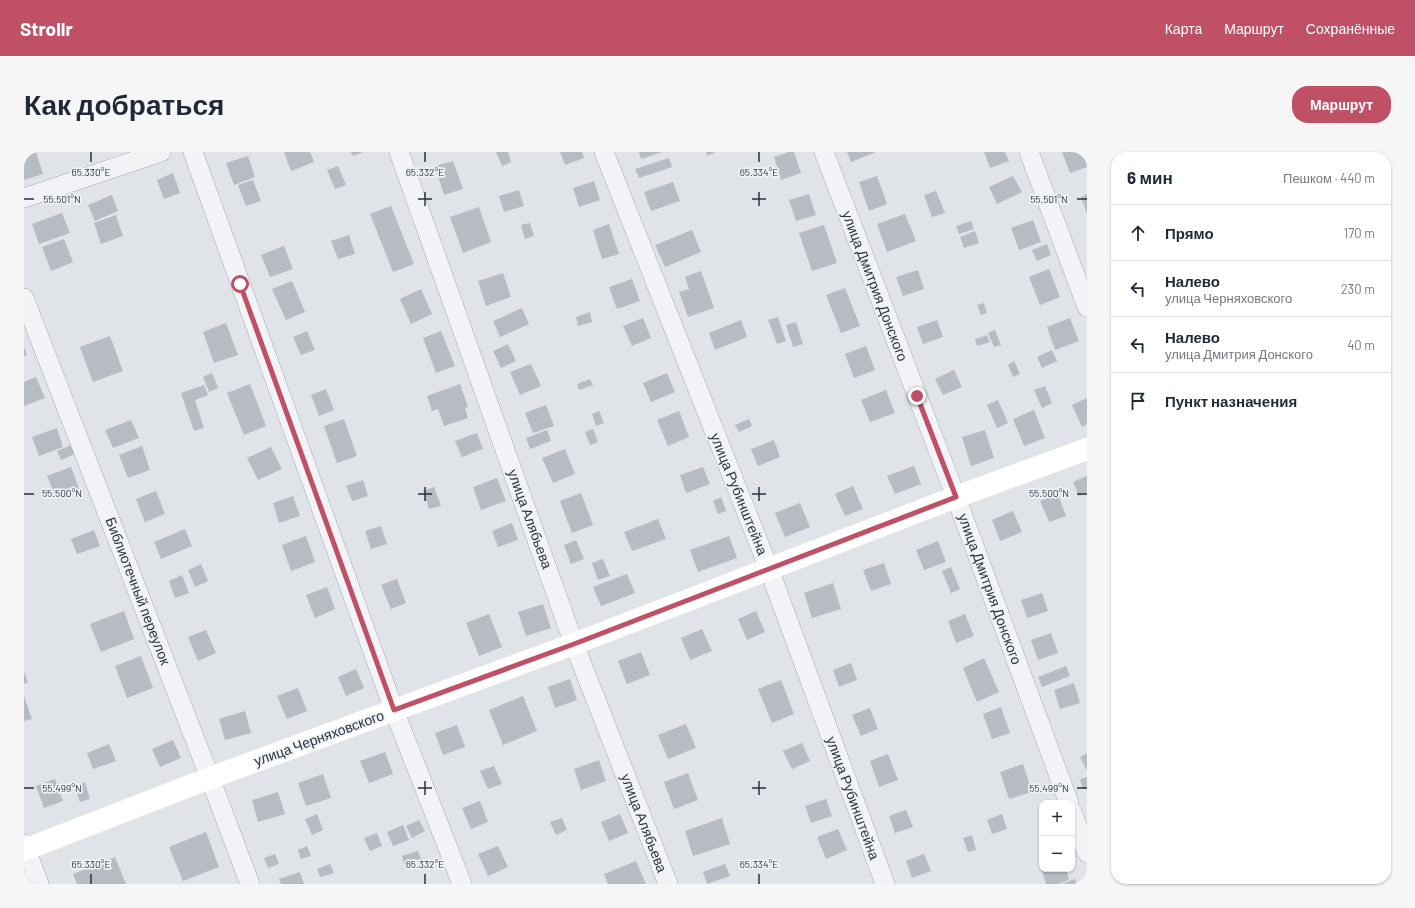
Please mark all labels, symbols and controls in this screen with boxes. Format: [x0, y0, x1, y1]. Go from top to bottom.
text: Strollr [20, 17, 73, 40]
text: Карта [1165, 20, 1202, 37]
text: Маршрут [1224, 20, 1284, 37]
text: Сохранённые [1306, 20, 1395, 37]
button: Маршрут [1292, 86, 1391, 123]
text: Как добраться [24, 87, 224, 121]
text: 65.330°E [72, 166, 110, 178]
text: 65.332°E [406, 166, 444, 178]
text: 65.334°E [740, 166, 778, 178]
text: 6 мин [1127, 167, 1173, 187]
text: Пешком · 440 m [1283, 170, 1375, 186]
text: 55.501°N [43, 193, 81, 205]
text: 55.501°N [1030, 193, 1068, 205]
street label: улица Дмитрия Донского [839, 208, 912, 363]
icon: ahead [1127, 222, 1149, 244]
text: Прямо [1165, 224, 1214, 242]
text: 170 m [1344, 225, 1375, 241]
text: Налево [1165, 272, 1220, 290]
route start [231, 275, 249, 293]
icon: left [1127, 278, 1149, 300]
text: 230 m [1341, 281, 1375, 297]
text: улица Черняховского [1165, 290, 1292, 306]
text: Налево [1165, 328, 1220, 346]
icon: left [1127, 334, 1149, 356]
text: 40 m [1347, 337, 1375, 353]
text: улица Дмитрия Донского [1165, 346, 1313, 362]
route end [908, 387, 926, 405]
icon: arrive [1127, 390, 1149, 412]
text: Пункт назначения [1165, 392, 1297, 410]
street label: улица Рубинштейна [707, 430, 772, 557]
street label: улица Алябьева [505, 467, 556, 571]
text: 55.500°N [42, 487, 82, 499]
text: 55.500°N [1029, 487, 1069, 499]
street label: улица Дмитрия Донского [955, 511, 1026, 667]
street label: Библиотечный переулок [102, 515, 175, 668]
street label: улица Черняховского [252, 706, 386, 769]
street label: улица Рубинштейна [823, 734, 884, 862]
street label: улица Алябьева [618, 771, 671, 875]
text: 55.499°N [42, 782, 82, 794]
text: 55.499°N [1029, 782, 1069, 794]
map controls [1039, 800, 1075, 872]
button: + [1039, 800, 1075, 836]
button: − [1039, 836, 1075, 872]
text: 65.330°E [72, 858, 110, 870]
text: 65.332°E [406, 858, 444, 870]
text: 65.334°E [740, 858, 778, 870]

